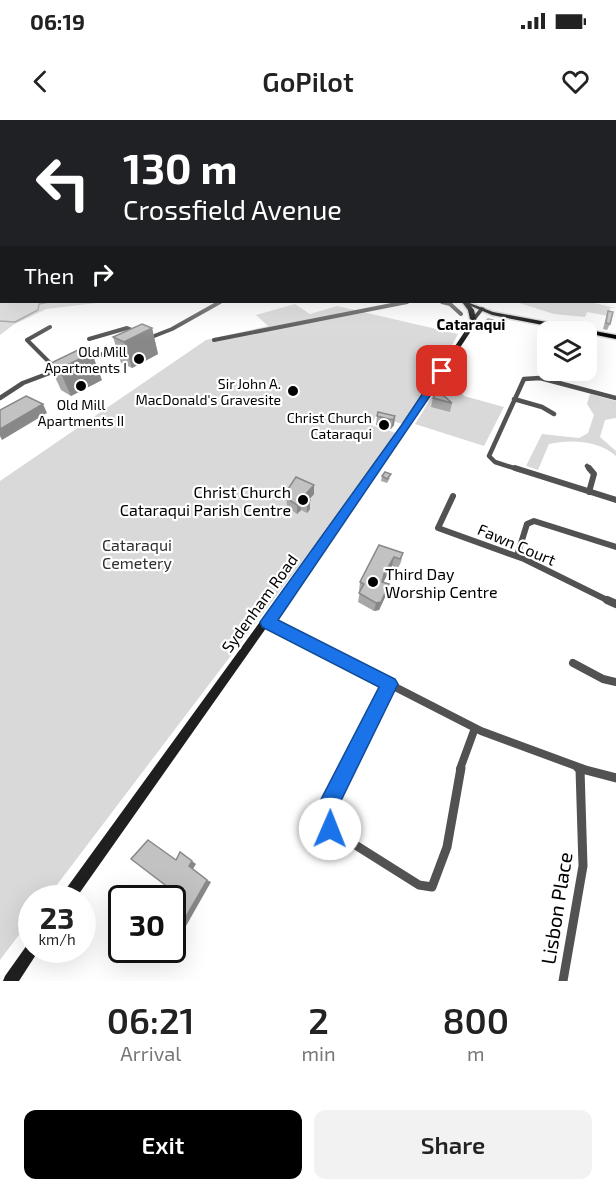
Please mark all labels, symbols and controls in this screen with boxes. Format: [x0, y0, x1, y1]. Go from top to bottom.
text: 06:19 [30, 8, 85, 34]
icon: back [24, 65, 57, 98]
text: GoPilot [262, 65, 354, 97]
icon: heart [559, 65, 592, 98]
text: 130 m [123, 142, 238, 192]
icon: left [24, 144, 102, 222]
text: Crossfield Avenue [123, 193, 342, 225]
icon: right [86, 258, 119, 291]
text: Then [24, 262, 74, 288]
district label: Cataraqui [437, 315, 505, 333]
map controls [537, 321, 597, 381]
button: layers [537, 321, 597, 381]
place label: Old Mill Apartments I [44, 343, 128, 376]
pin [416, 345, 467, 396]
marker: Old Mill Apartments I [132, 352, 146, 366]
icon: arrive [425, 354, 458, 387]
place label: Sir John A. MacDonald's Gravesite [135, 375, 281, 408]
marker: Old Mill Apartments II [74, 379, 88, 393]
marker: Sir John A. MacDonald's Gravesite [286, 384, 300, 398]
place label: Old Mill Apartments II [38, 396, 124, 429]
place label: Christ Church Cataraqui [287, 409, 372, 442]
marker: Christ Church Cataraqui [377, 418, 391, 432]
place label: Christ Church Cataraqui Parish Centre [120, 482, 291, 519]
marker: Christ Church Cataraqui Parish Centre [296, 493, 310, 507]
street label: Fawn Court [475, 519, 559, 569]
park label: Cataraqui Cemetery [102, 535, 172, 572]
street label: Sydenham Road [217, 550, 301, 656]
place label: Third Day Worship Centre [385, 564, 498, 601]
marker: Third Day Worship Centre [366, 575, 380, 589]
position arrow [298, 797, 362, 861]
street label: Lisbon Place [535, 850, 577, 966]
speed limit sign: 30 [108, 885, 186, 963]
text: 23 [40, 899, 74, 935]
text: km/h [38, 930, 76, 948]
text: 06:21 [107, 998, 195, 1041]
text: 2 [308, 998, 329, 1041]
text: 800 [442, 998, 509, 1041]
text: Arrival [120, 1041, 181, 1065]
text: min [301, 1041, 336, 1065]
text: m [467, 1041, 485, 1065]
button: Exit [24, 1110, 302, 1179]
button: Share [314, 1110, 592, 1179]

